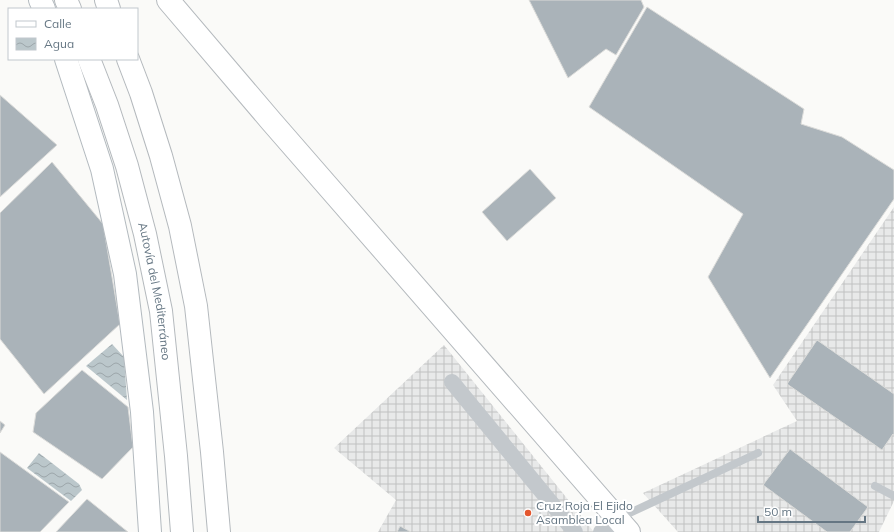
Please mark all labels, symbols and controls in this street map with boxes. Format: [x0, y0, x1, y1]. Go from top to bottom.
legend [8, 8, 138, 60]
text: Calle [44, 16, 71, 31]
text: Agua [44, 36, 74, 51]
street label: Autovía del Mediterráneo [135, 220, 174, 361]
place label: Cruz Roja El Ejido Asamblea Local [536, 498, 633, 527]
scale bar [758, 498, 865, 524]
text: 50 m [764, 504, 792, 519]
marker: Cruz Roja El Ejido Asamblea Local [523, 508, 533, 518]

